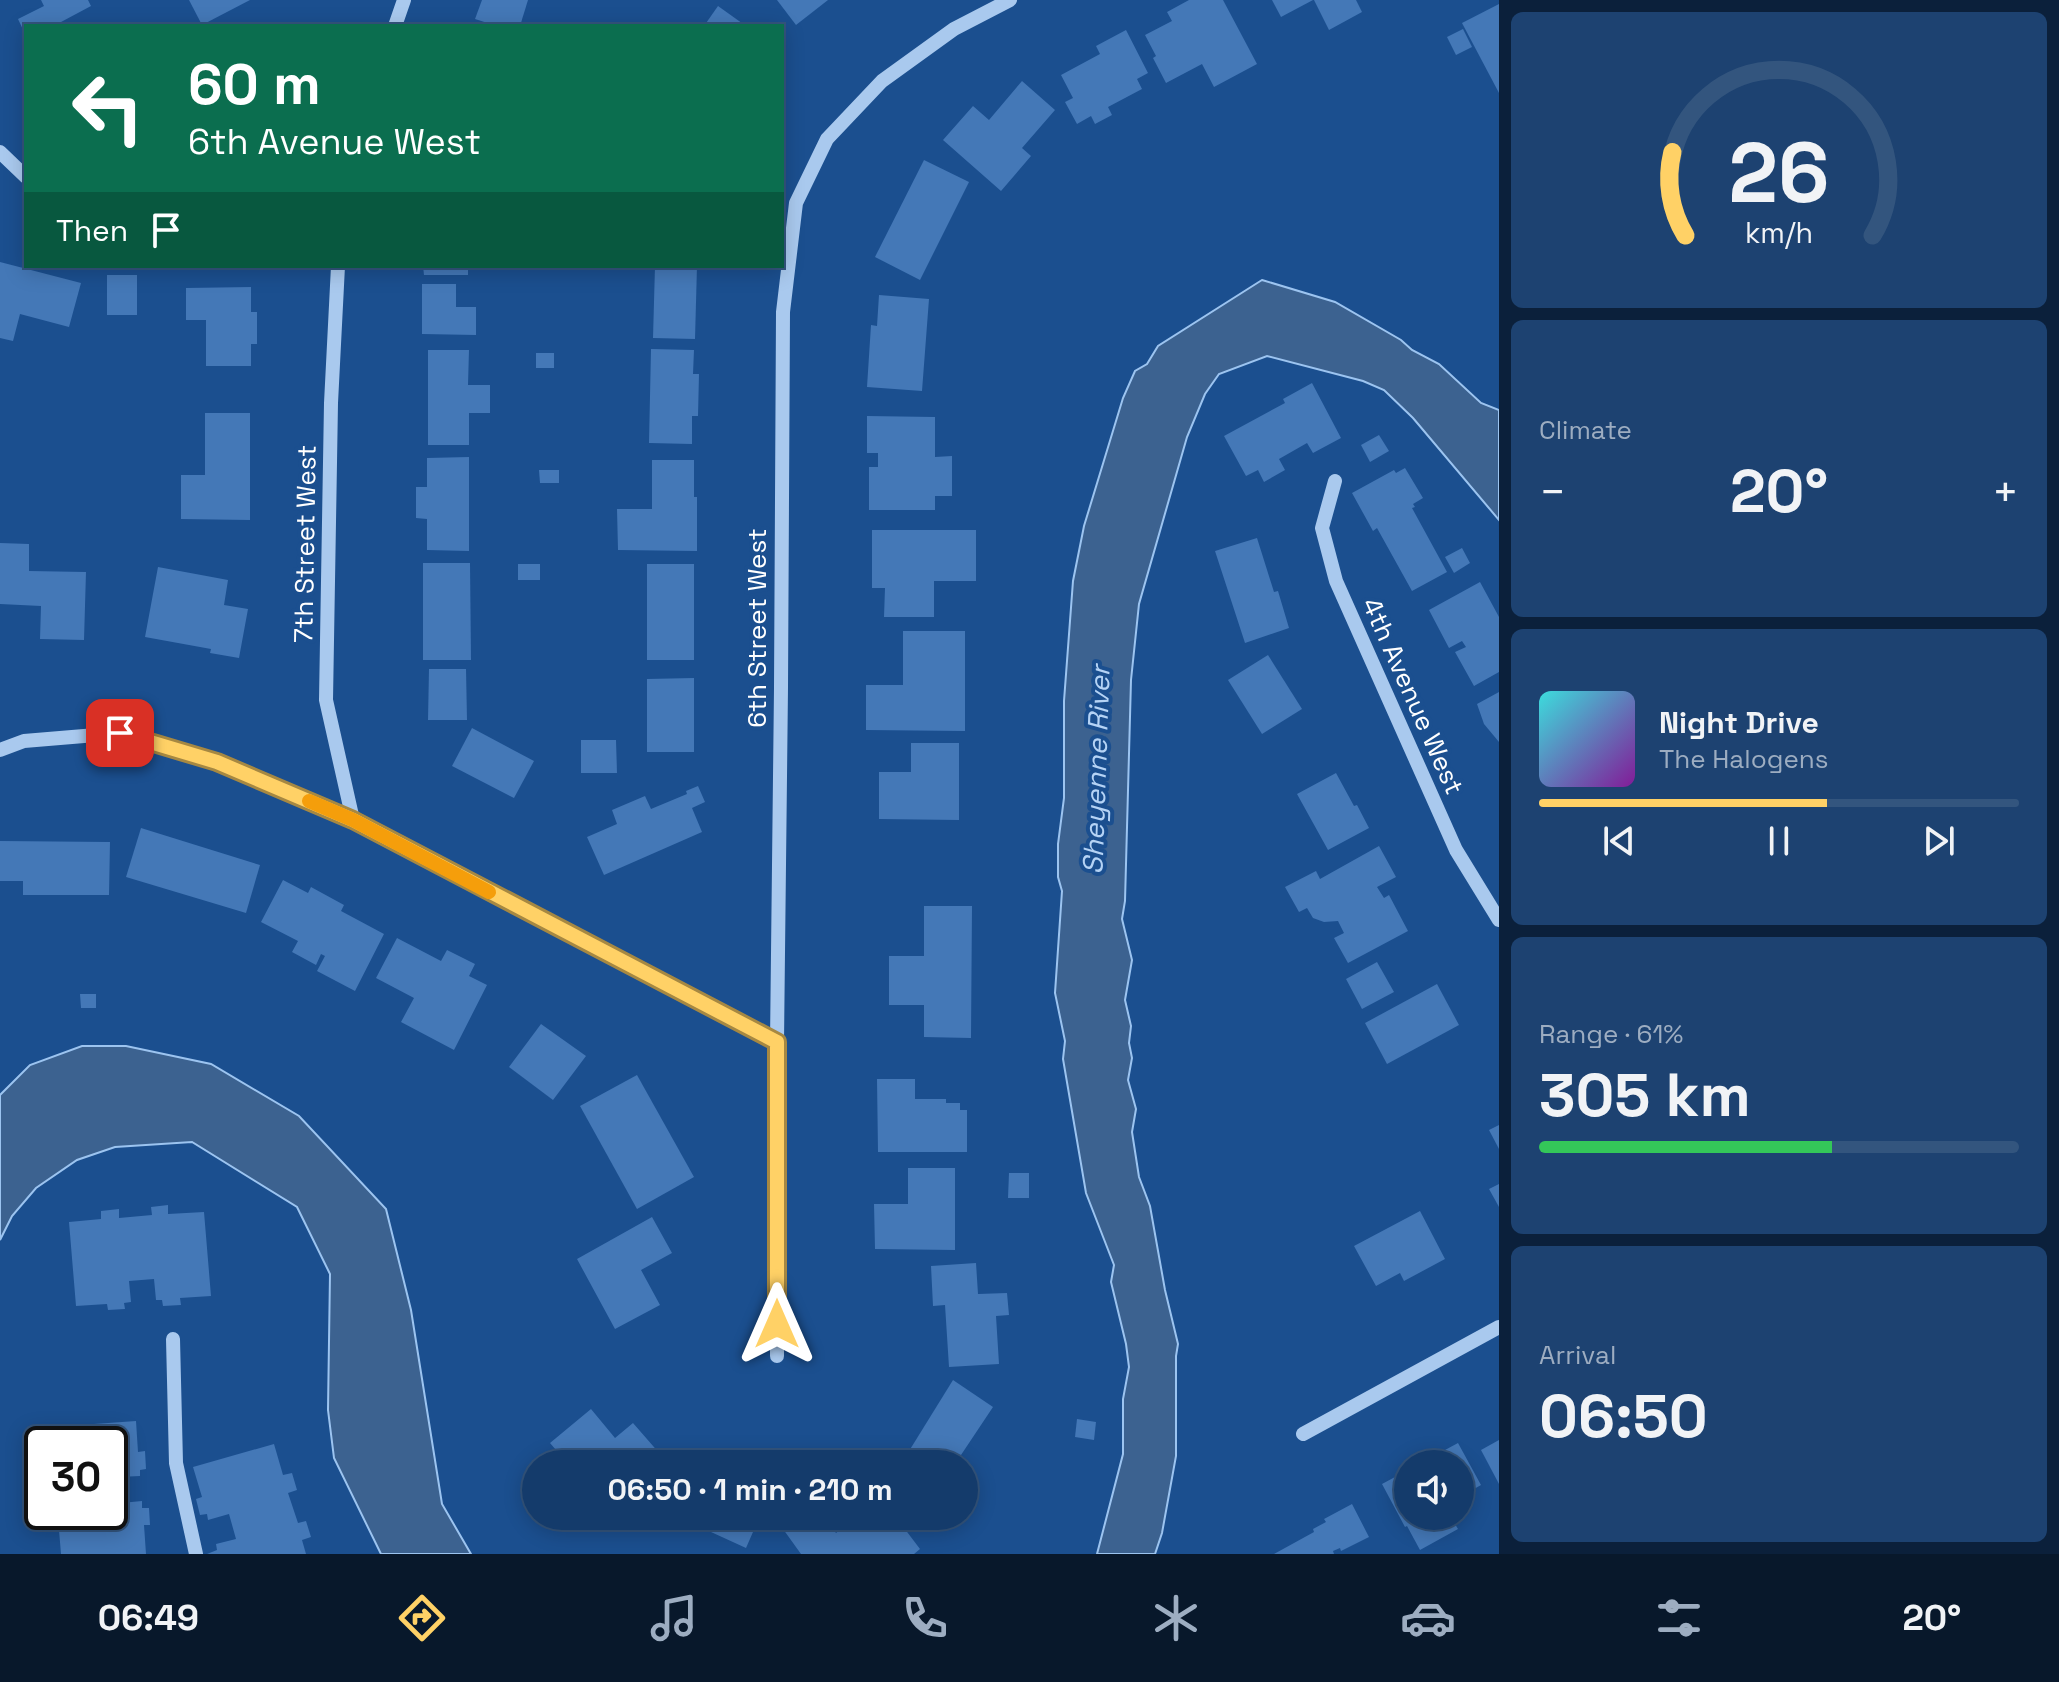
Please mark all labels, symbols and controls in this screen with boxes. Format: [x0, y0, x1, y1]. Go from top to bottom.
text: 60 m [188, 49, 321, 120]
icon: left [56, 56, 160, 160]
text: 6th Avenue West [188, 119, 481, 165]
text: 26 [1729, 120, 1829, 226]
icon: arrive [144, 208, 188, 252]
text: Then [56, 211, 128, 250]
text: km/h [1745, 215, 1813, 251]
text: Climate [1539, 413, 1632, 447]
street label: 7th Street West [286, 445, 324, 643]
text: 20° [1730, 453, 1828, 530]
text: − [1539, 464, 1566, 520]
text: + [1992, 464, 2019, 520]
street label: 6th Street West [740, 528, 774, 728]
street label: 4th Avenue West [1354, 592, 1472, 800]
water label: Sheyenne River [1074, 662, 1118, 875]
pin [86, 699, 154, 767]
text: Night Drive [1659, 703, 1819, 742]
icon: arrive [98, 711, 142, 755]
text: The Halogens [1659, 742, 1828, 776]
icon: previous [1597, 819, 1641, 863]
icon: pause [1757, 819, 1801, 863]
icon: next [1917, 819, 1961, 863]
text: Range · 61% [1539, 1017, 1683, 1051]
text: 305 km [1539, 1057, 1751, 1134]
position arrow [735, 1282, 819, 1366]
text: Arrival [1539, 1338, 1616, 1372]
text: 06:50 [1539, 1378, 1708, 1455]
speed limit sign: 30 [24, 1426, 128, 1530]
map controls [1394, 1450, 1474, 1530]
button: sound [1394, 1450, 1474, 1530]
text: 06:50 · 1 min · 210 m [607, 1470, 893, 1509]
icon: directions [394, 1590, 450, 1646]
icon: music [646, 1590, 702, 1646]
icon: phone [897, 1590, 953, 1646]
icon: climate [1148, 1590, 1204, 1646]
icon: car [1400, 1590, 1456, 1646]
icon: filters [1651, 1590, 1707, 1646]
text: 06:49 [98, 1595, 199, 1641]
text: 20° [1902, 1595, 1961, 1641]

